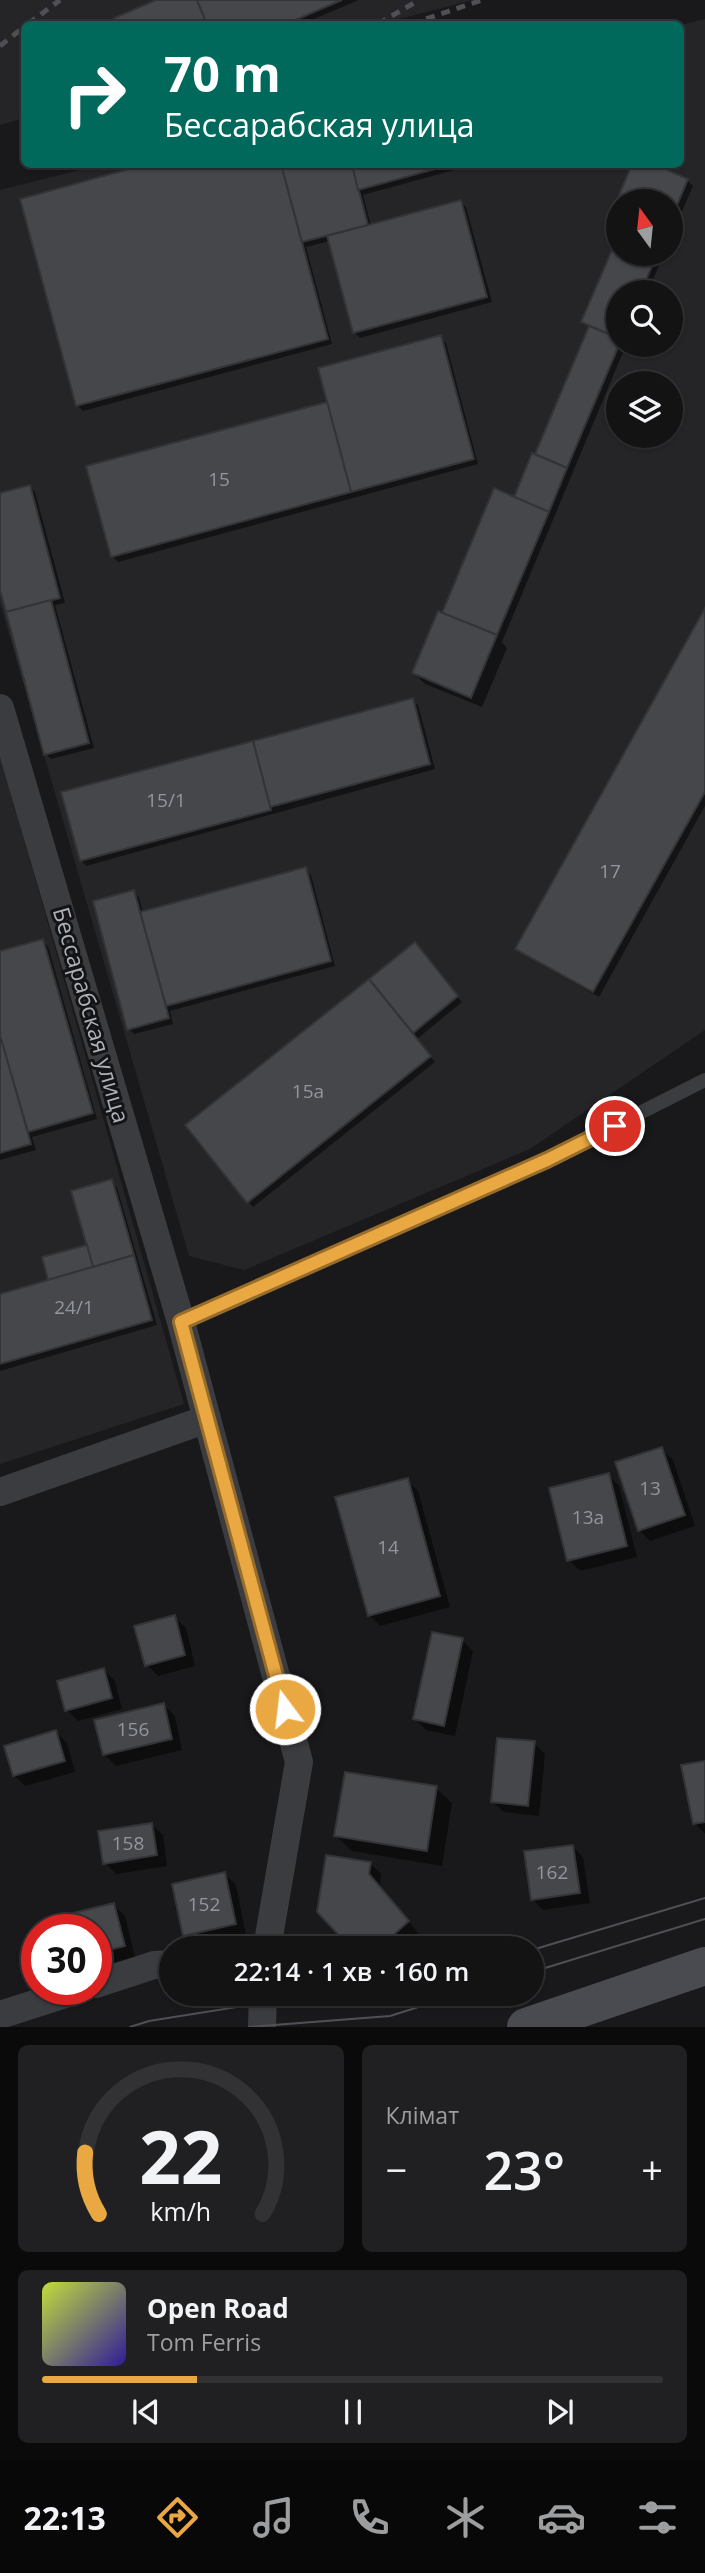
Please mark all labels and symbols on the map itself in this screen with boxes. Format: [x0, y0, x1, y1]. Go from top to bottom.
north arrow [606, 189, 682, 266]
house number: 15 [208, 466, 230, 492]
house number: 15/1 [146, 787, 186, 813]
house number: 17 [599, 858, 621, 884]
street label: Бессарабская улица [46, 903, 138, 1126]
house number: 15а [292, 1078, 324, 1104]
pin [585, 1096, 645, 1156]
house number: 24/1 [54, 1294, 94, 1320]
house number: 13 [639, 1475, 661, 1501]
house number: 13а [572, 1504, 604, 1530]
house number: 14 [377, 1534, 399, 1560]
position arrow [248, 1672, 322, 1746]
house number: 156 [117, 1716, 149, 1742]
house number: 158 [112, 1830, 144, 1856]
house number: 162 [536, 1859, 568, 1885]
house number: 152 [188, 1891, 220, 1917]
speed limit sign: 30 [21, 1914, 112, 2005]

